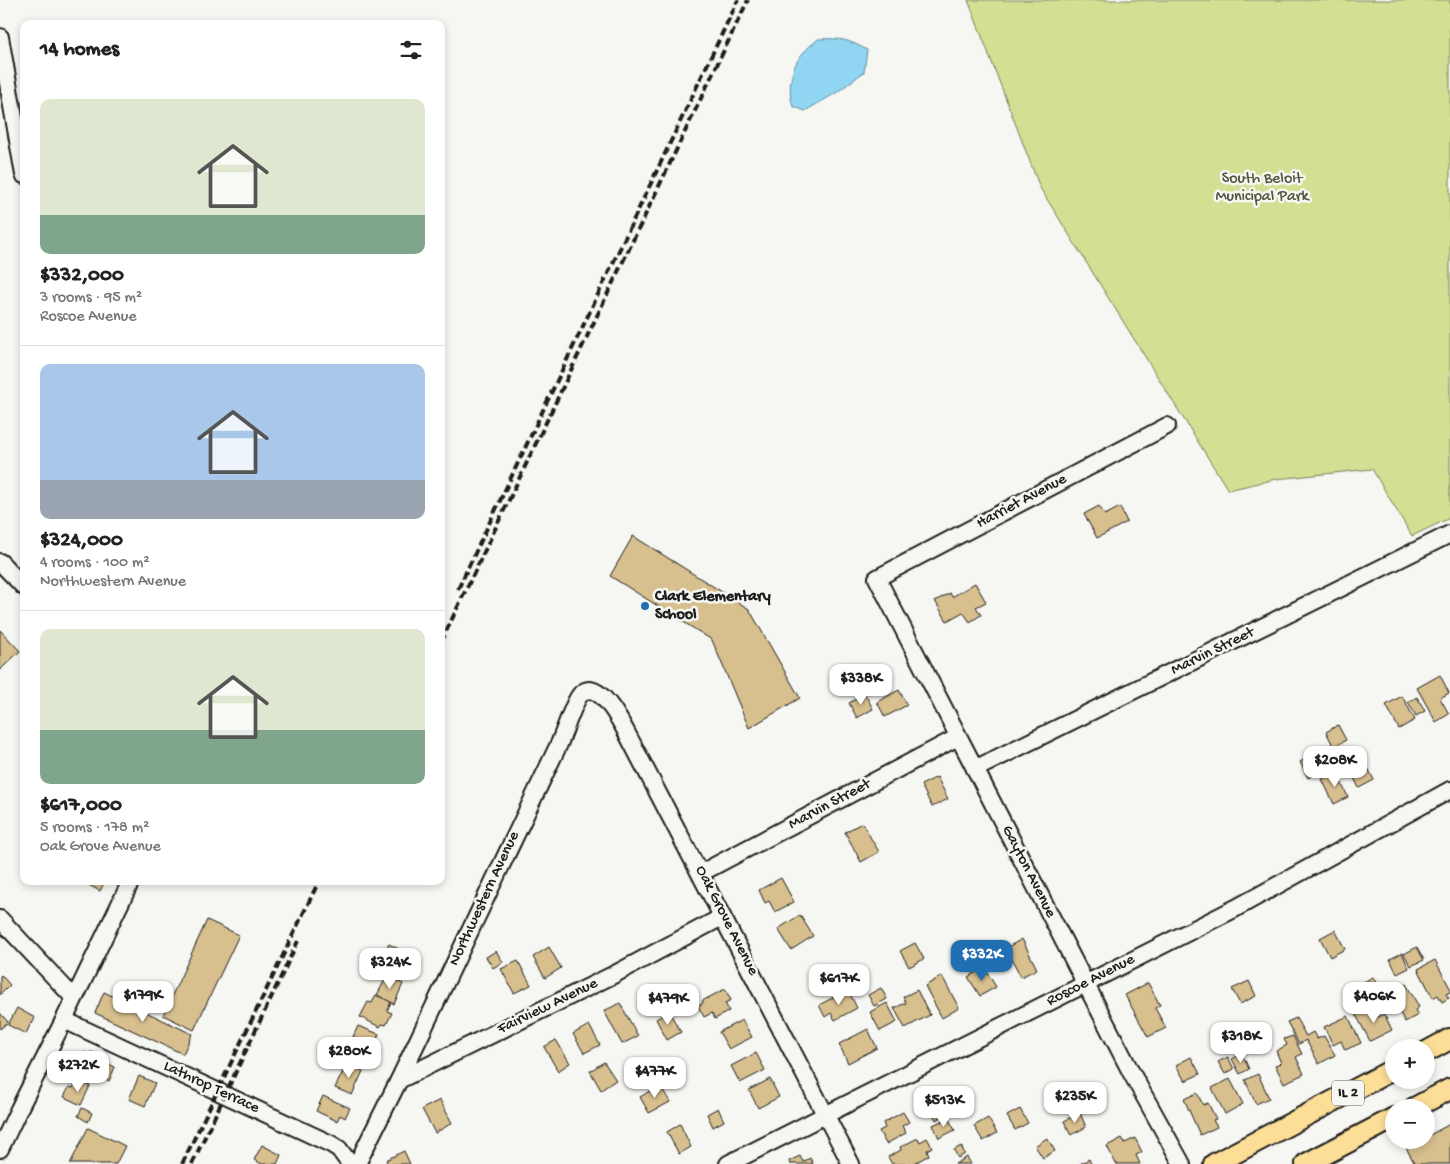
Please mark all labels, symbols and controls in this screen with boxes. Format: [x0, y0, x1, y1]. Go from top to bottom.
icon: filters [397, 36, 425, 64]
text: 14 homes [40, 38, 119, 63]
icon: home [188, 131, 278, 221]
park label: South Beloit Municipal Park [1215, 170, 1310, 207]
text: $332,000 [40, 264, 124, 289]
text: 3 rooms · 95 m² [40, 289, 142, 308]
text: Roscoe Avenue [40, 308, 136, 327]
icon: home [188, 397, 278, 487]
street label: Harriet Avenue [974, 470, 1071, 534]
text: $324,000 [40, 529, 123, 554]
text: 4 rooms · 100 m² [40, 554, 150, 573]
text: Northwestern Avenue [40, 573, 186, 592]
place label: Clark Elementary School [654, 588, 771, 625]
marker: Clark Elementary School [639, 600, 651, 612]
street label: Marvin Street [1168, 623, 1259, 680]
icon: home [188, 662, 278, 752]
pin: $338K [826, 664, 896, 706]
text: $338K [840, 670, 882, 689]
pin: $208K [1300, 746, 1370, 788]
text: $208K [1314, 752, 1356, 771]
street label: Marvin Street [786, 775, 876, 835]
text: $617,000 [40, 794, 122, 819]
text: 5 rooms · 178 m² [40, 819, 149, 838]
street label: Gayton Avenue [997, 823, 1060, 922]
street label: Northwestern Avenue [446, 828, 525, 969]
text: Oak Grove Avenue [40, 838, 161, 857]
street label: Oak Grove Avenue [690, 863, 762, 980]
pin: $332K [947, 940, 1017, 982]
text: $332K [962, 946, 1002, 965]
pin: $324K [355, 948, 425, 990]
street label: Roscoe Avenue [1044, 950, 1139, 1011]
text: $324K [370, 954, 410, 973]
pin: $617K [804, 964, 874, 1006]
text: $617K [820, 970, 858, 989]
street label: Fairview Avenue [494, 974, 602, 1040]
pin: $179K [108, 980, 178, 1023]
pin: $406K [1339, 982, 1409, 1024]
pin: $479K [633, 984, 703, 1026]
text: $179K [124, 987, 162, 1006]
text: $406K [1354, 988, 1394, 1007]
text: $479K [648, 990, 688, 1009]
pin: $318K [1206, 1022, 1276, 1064]
text: $318K [1221, 1028, 1261, 1047]
pin: $280K [314, 1036, 384, 1079]
map controls [1385, 1039, 1435, 1149]
button: + [1385, 1039, 1435, 1089]
text: $280K [328, 1043, 370, 1062]
pin: $272K [43, 1050, 113, 1093]
pin: $477K [620, 1056, 690, 1099]
text: $272K [58, 1057, 98, 1076]
street label: Lathrop Terrace [160, 1057, 263, 1119]
text: $477K [635, 1063, 675, 1082]
road number: IL 2 [1332, 1080, 1364, 1106]
pin: $235K [1040, 1082, 1110, 1124]
pin: $513K [909, 1086, 979, 1128]
text: $235K [1055, 1088, 1095, 1107]
text: $513K [924, 1092, 964, 1111]
button: − [1385, 1099, 1435, 1149]

